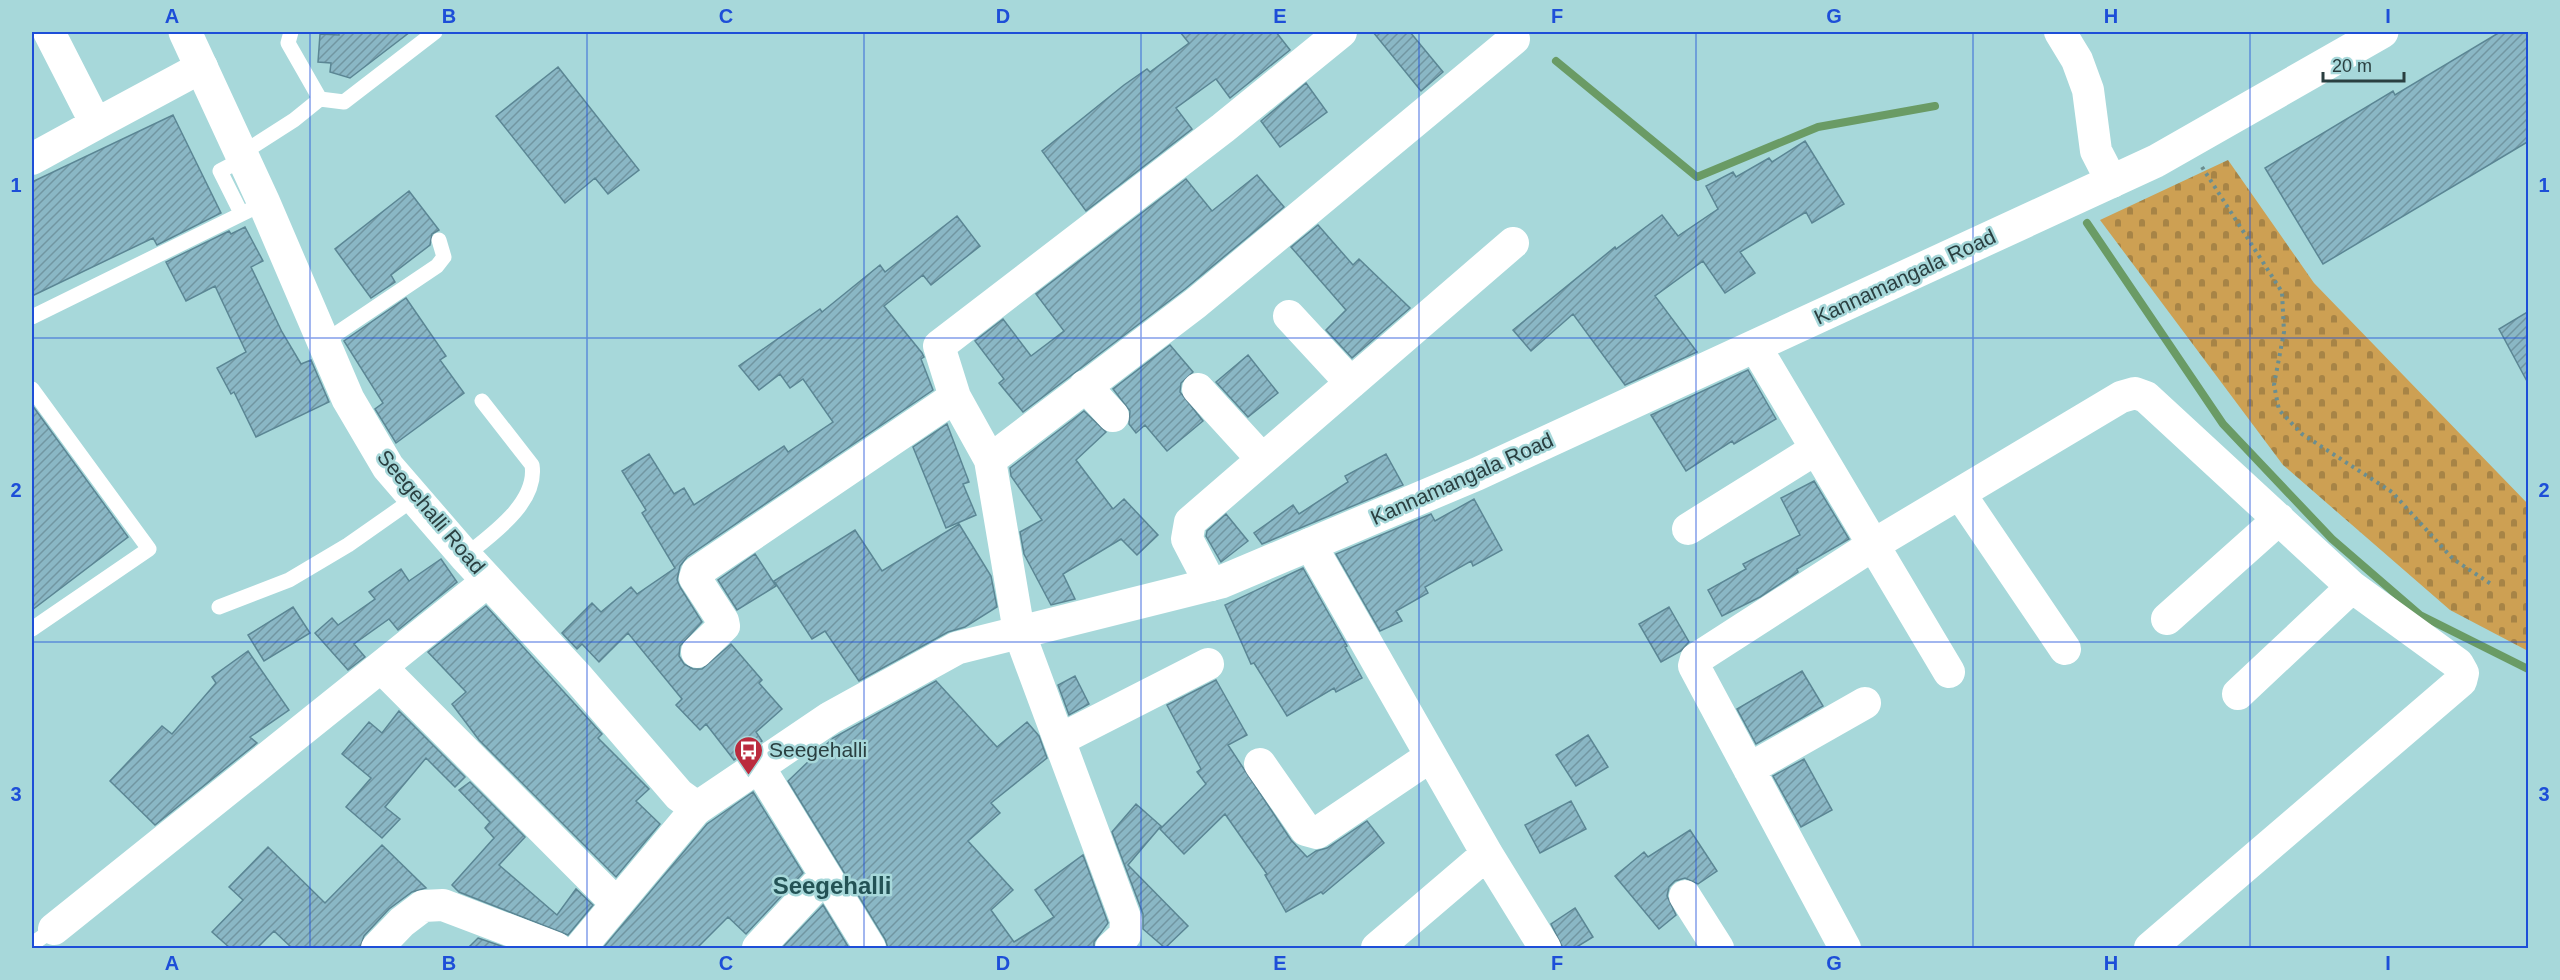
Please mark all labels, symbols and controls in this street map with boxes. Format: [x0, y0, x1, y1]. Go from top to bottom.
text: A [165, 5, 179, 27]
text: B [442, 5, 456, 27]
text: C [719, 5, 733, 27]
text: D [996, 5, 1010, 27]
text: E [1273, 5, 1287, 27]
text: F [1551, 5, 1563, 27]
text: G [1826, 5, 1842, 27]
text: H [2104, 5, 2118, 27]
text: I [2385, 5, 2391, 27]
scale bar [2323, 45, 2404, 83]
text: 20 m [2332, 56, 2372, 76]
text: 1 [10, 174, 22, 196]
text: 1 [2538, 174, 2550, 196]
street label: Kannamangala Road [1811, 224, 1999, 329]
street label: Kannamangala Road [1367, 428, 1557, 529]
street label: Seegehalli Road [373, 445, 490, 578]
text: 2 [10, 479, 22, 501]
text: 2 [2538, 479, 2550, 501]
bus stop icon: Seegehalli [732, 734, 764, 776]
place label: Seegehalli [769, 738, 867, 761]
text: 3 [10, 783, 22, 805]
text: 3 [2538, 783, 2550, 805]
district label: Seegehalli [773, 872, 891, 899]
text: A [165, 952, 179, 974]
text: B [442, 952, 456, 974]
text: C [719, 952, 733, 974]
text: D [996, 952, 1010, 974]
text: E [1273, 952, 1287, 974]
text: F [1551, 952, 1563, 974]
text: G [1826, 952, 1842, 974]
text: H [2104, 952, 2118, 974]
text: I [2385, 952, 2391, 974]

